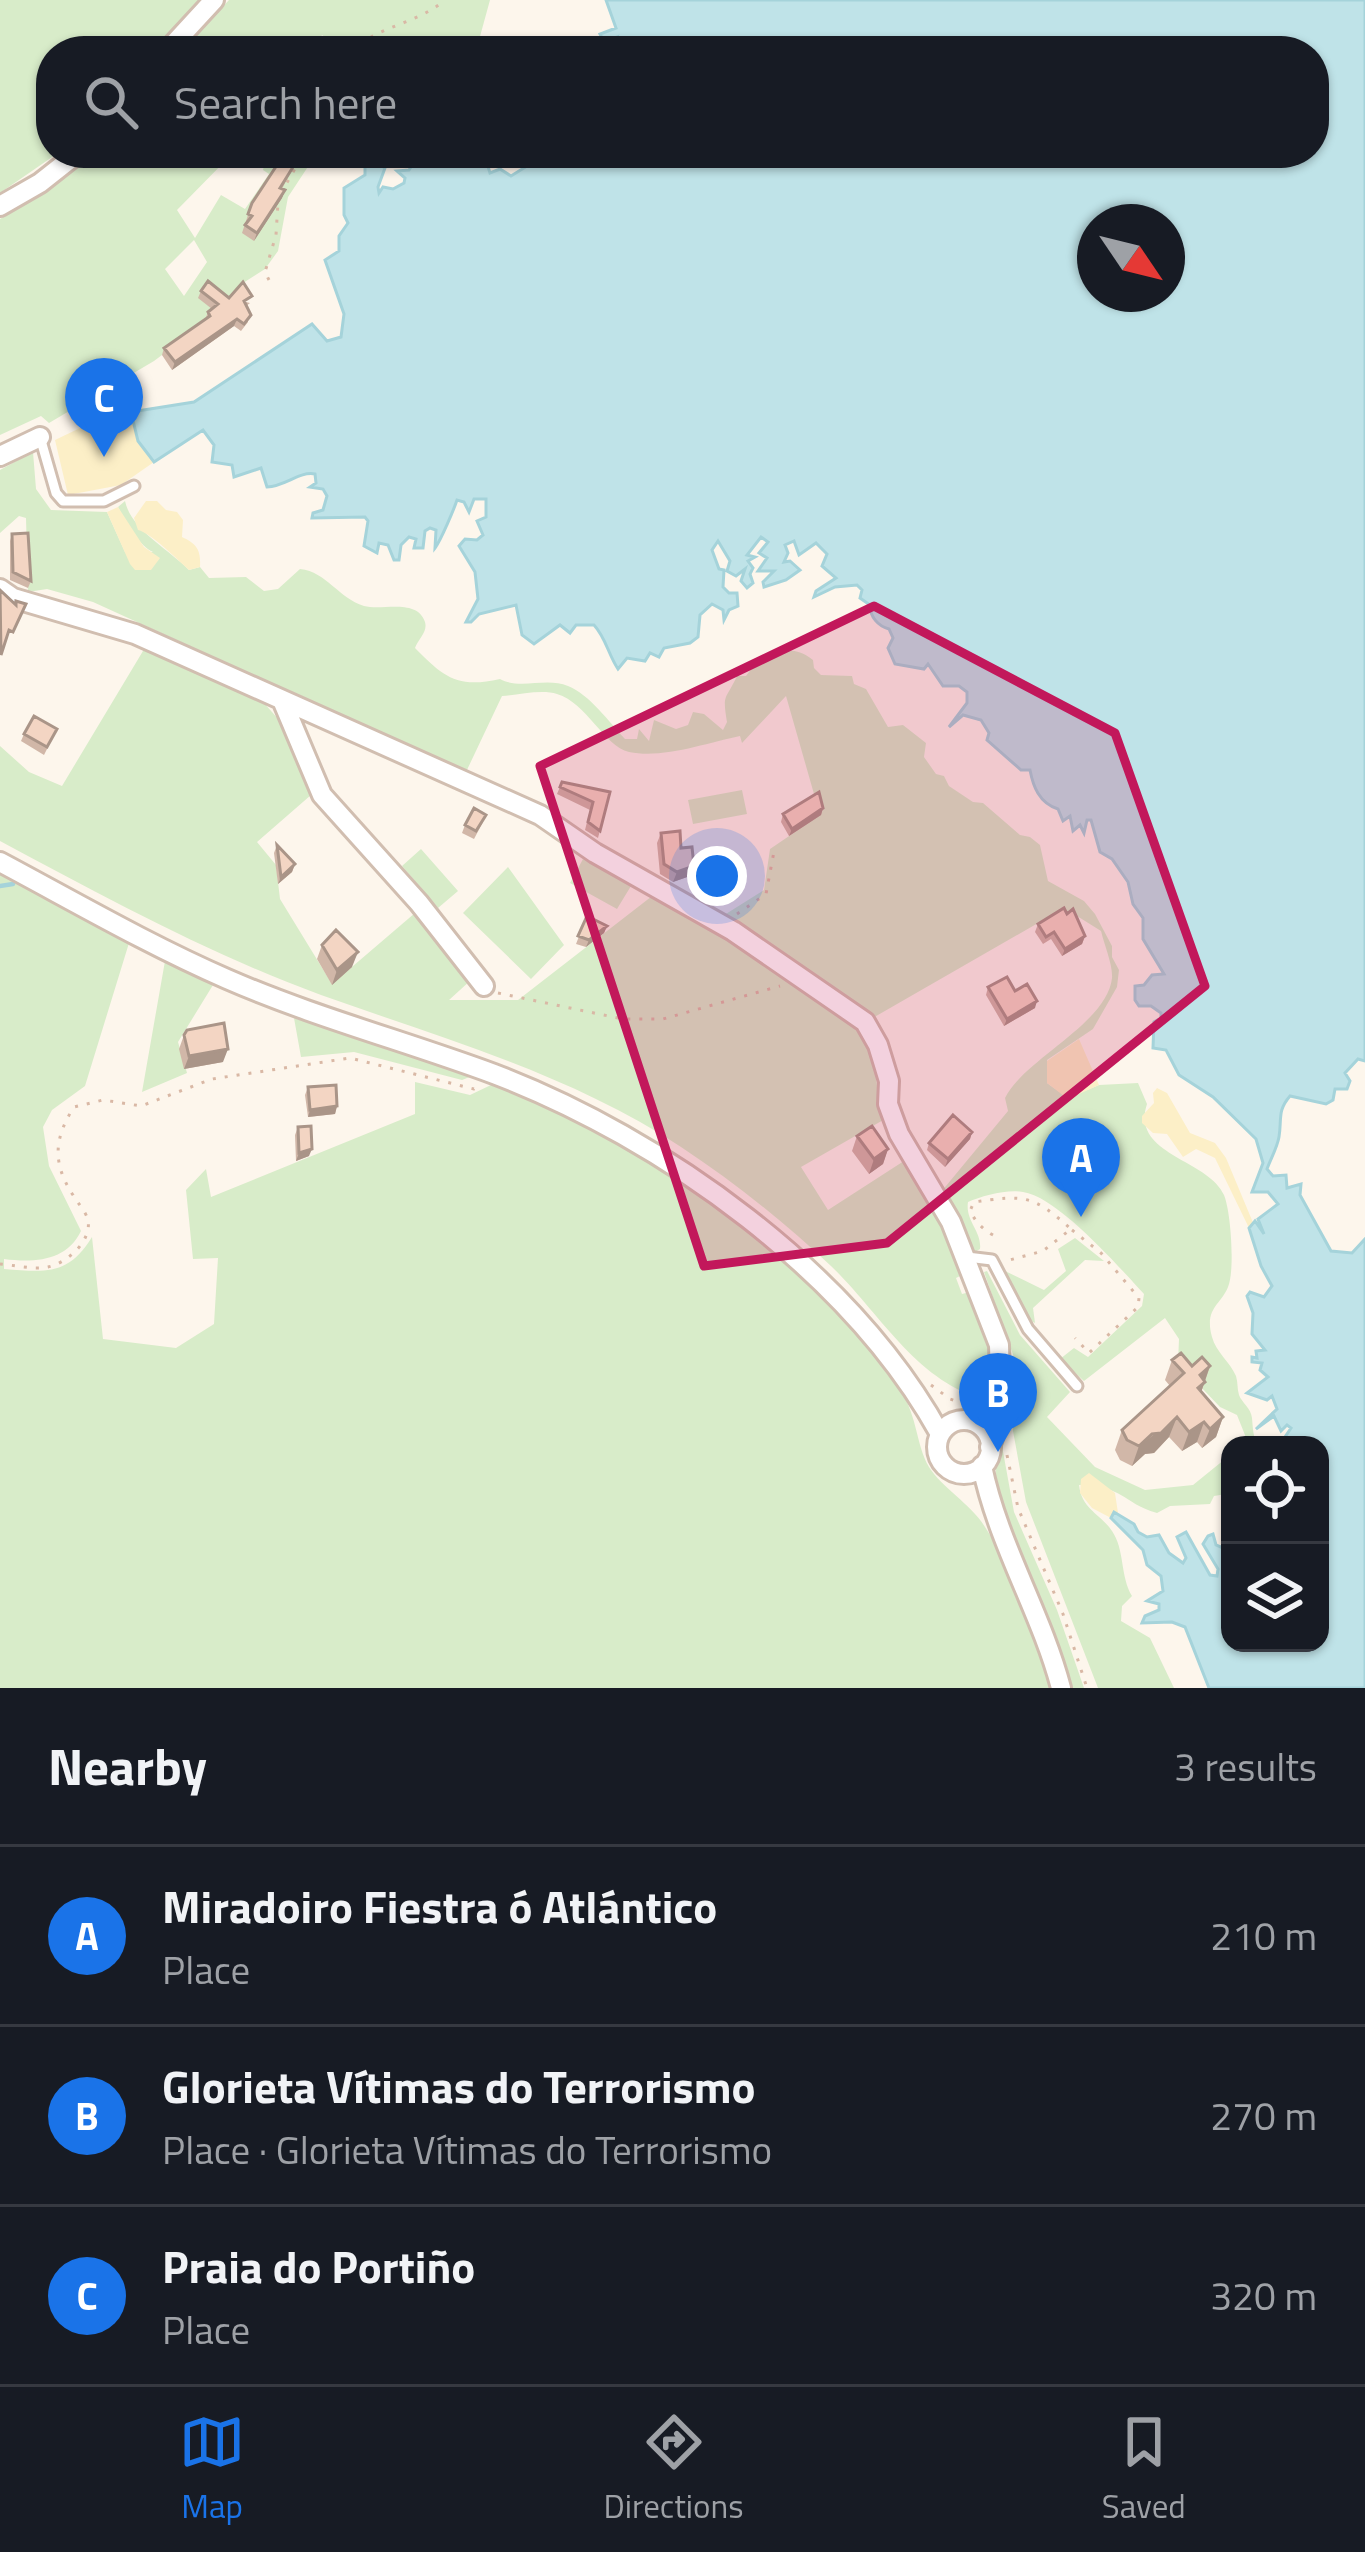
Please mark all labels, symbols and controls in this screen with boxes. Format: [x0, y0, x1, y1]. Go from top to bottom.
search box [36, 36, 1329, 168]
text: Search here [174, 68, 397, 136]
icon: search [78, 69, 144, 135]
north arrow [1077, 204, 1185, 312]
pin: C [65, 358, 143, 457]
your location [687, 846, 747, 906]
pin: A [1042, 1118, 1120, 1217]
pin: B [959, 1353, 1037, 1452]
map controls [1221, 1436, 1329, 1652]
button: locate [1221, 1436, 1329, 1544]
button: layers [1221, 1544, 1329, 1652]
text: Nearby [48, 1727, 207, 1805]
text: 3 results [1174, 1737, 1317, 1796]
text: Miradoiro Fiestra ó Atlántico [162, 1872, 717, 1940]
text: A [75, 1906, 99, 1965]
text: 210 m [1210, 1906, 1317, 1965]
text: Place [162, 1940, 250, 1999]
text: Glorieta Vítimas do Terrorismo [162, 2052, 756, 2120]
text: B [75, 2086, 99, 2145]
text: 270 m [1210, 2086, 1317, 2145]
text: Place · Glorieta Vítimas do Terrorismo [162, 2120, 772, 2179]
text: Praia do Portiño [162, 2232, 475, 2300]
text: C [76, 2266, 98, 2325]
text: 320 m [1210, 2266, 1317, 2325]
text: Place [162, 2300, 250, 2359]
tab: Map [179, 2409, 245, 2531]
tab: Directions [604, 2409, 743, 2531]
tab: Saved [1102, 2409, 1186, 2531]

